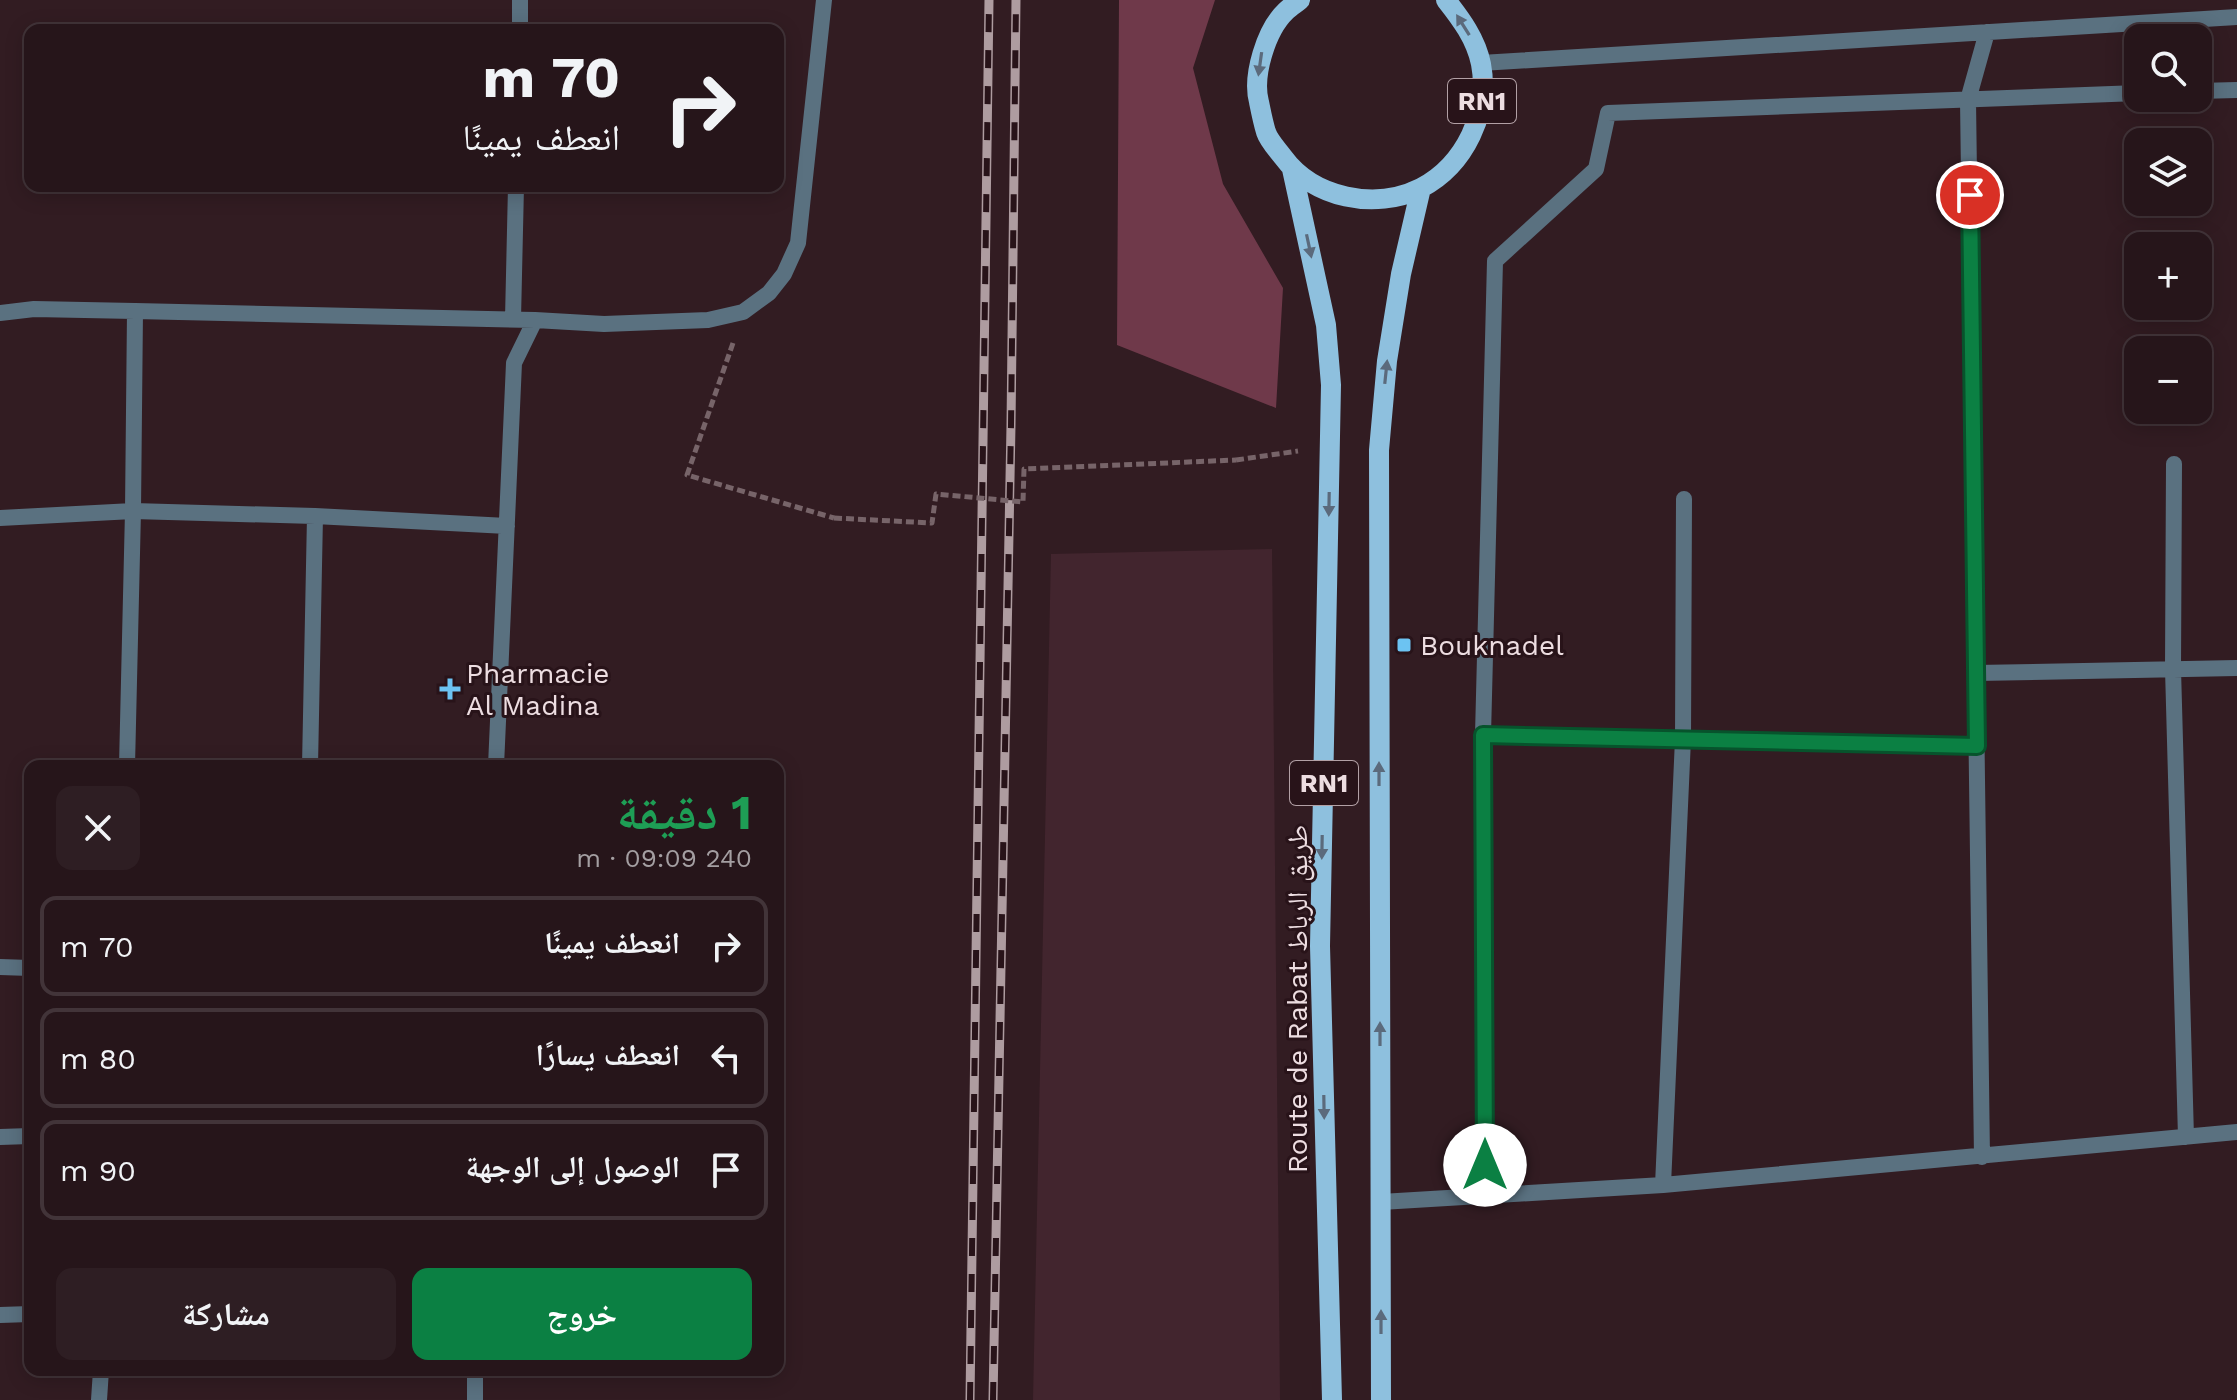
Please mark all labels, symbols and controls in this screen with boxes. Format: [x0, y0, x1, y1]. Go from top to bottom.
one-way arrow [1457, 14, 1471, 36]
map controls [2124, 24, 2212, 424]
button: search [2124, 24, 2212, 112]
text: 70 m [483, 45, 620, 111]
one-way arrow [1254, 52, 1267, 77]
icon: right [648, 56, 752, 160]
road number: RN1 [1448, 79, 1516, 123]
text: انعطف يمينًا [462, 117, 620, 159]
button: layers [2124, 128, 2212, 216]
pin [1936, 161, 2004, 229]
icon: arrive [1948, 173, 1992, 217]
button: + [2124, 232, 2212, 320]
one-way arrow [1303, 233, 1316, 258]
button: − [2124, 336, 2212, 424]
one-way arrow [1379, 359, 1392, 384]
one-way arrow [1323, 492, 1336, 517]
place label: Bouknadel [1420, 629, 1564, 662]
marker: Bouknadel [1395, 636, 1413, 654]
place label: Pharmacie Al Madina [466, 657, 610, 722]
marker: Pharmacie Al Madina [441, 680, 459, 698]
road number: RN1 [1290, 761, 1358, 805]
one-way arrow [1373, 761, 1385, 786]
text: 1 دقيقة [617, 784, 752, 841]
button: close [56, 786, 140, 870]
street label: Route de Rabat طريق الرباط [1281, 825, 1315, 1173]
one-way arrow [1316, 835, 1329, 860]
text: 240 m · 09:09 [576, 843, 752, 873]
icon: right [704, 924, 748, 968]
text: انعطف يمينًا [544, 925, 680, 960]
text: 70 m [60, 929, 134, 964]
one-way arrow [1374, 1021, 1386, 1046]
icon: left [704, 1036, 748, 1080]
text: انعطف يسارًا [535, 1037, 680, 1072]
text: 80 m [60, 1041, 136, 1076]
one-way arrow [1318, 1095, 1331, 1120]
position arrow [1443, 1123, 1527, 1207]
icon: arrive [704, 1148, 748, 1192]
text: الوصول إلى الوجهة [466, 1149, 680, 1184]
text: 90 m [60, 1153, 136, 1188]
button: مشاركة [56, 1268, 396, 1360]
button: خروج [412, 1268, 752, 1360]
one-way arrow [1375, 1309, 1387, 1334]

